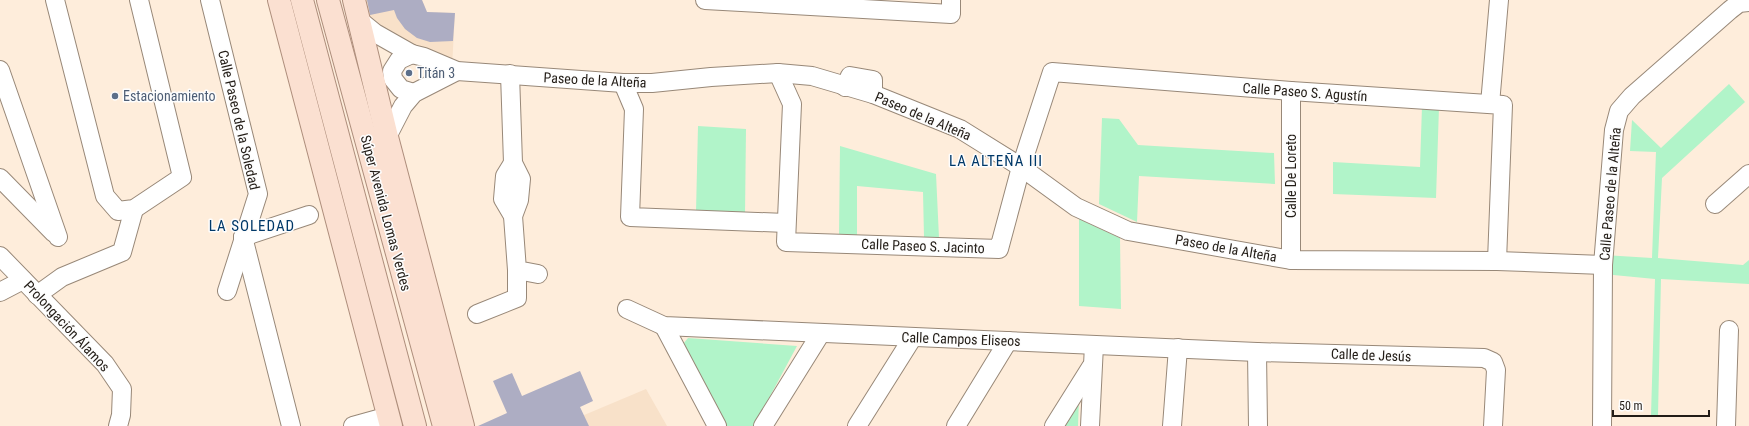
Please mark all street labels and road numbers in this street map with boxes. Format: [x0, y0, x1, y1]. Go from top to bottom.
street label: Calle Paseo de la Soledad [215, 49, 263, 191]
street label: Paseo de la Alteña [543, 69, 647, 91]
street label: Calle Paseo S. Agustín [1242, 80, 1368, 104]
street label: Paseo de la Alteña [873, 89, 973, 143]
street label: Calle Paseo de la Alteña [1596, 127, 1624, 261]
street label: Súper Avenida Lomas Verdes [357, 133, 415, 293]
street label: Calle De Loreto [1283, 134, 1299, 218]
street label: Paseo de la Alteña [1174, 231, 1278, 265]
street label: Calle Paseo S. Jacinto [861, 236, 985, 256]
street label: Prolongación Álamos [21, 277, 114, 375]
street label: Calle Campos Eliseos [901, 329, 1021, 349]
street label: Calle de Jesús [1331, 346, 1411, 364]

